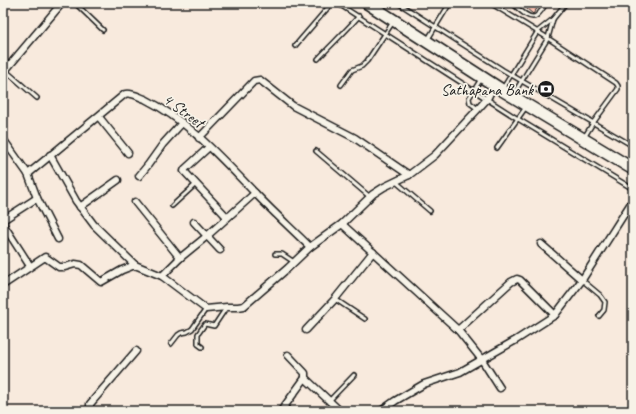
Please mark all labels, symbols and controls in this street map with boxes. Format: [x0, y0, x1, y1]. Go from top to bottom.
bank icon: Sathapana Bank [536, 79, 556, 99]
place label: Sathapana Bank [441, 80, 534, 100]
street label: 4 Street [159, 89, 210, 134]

